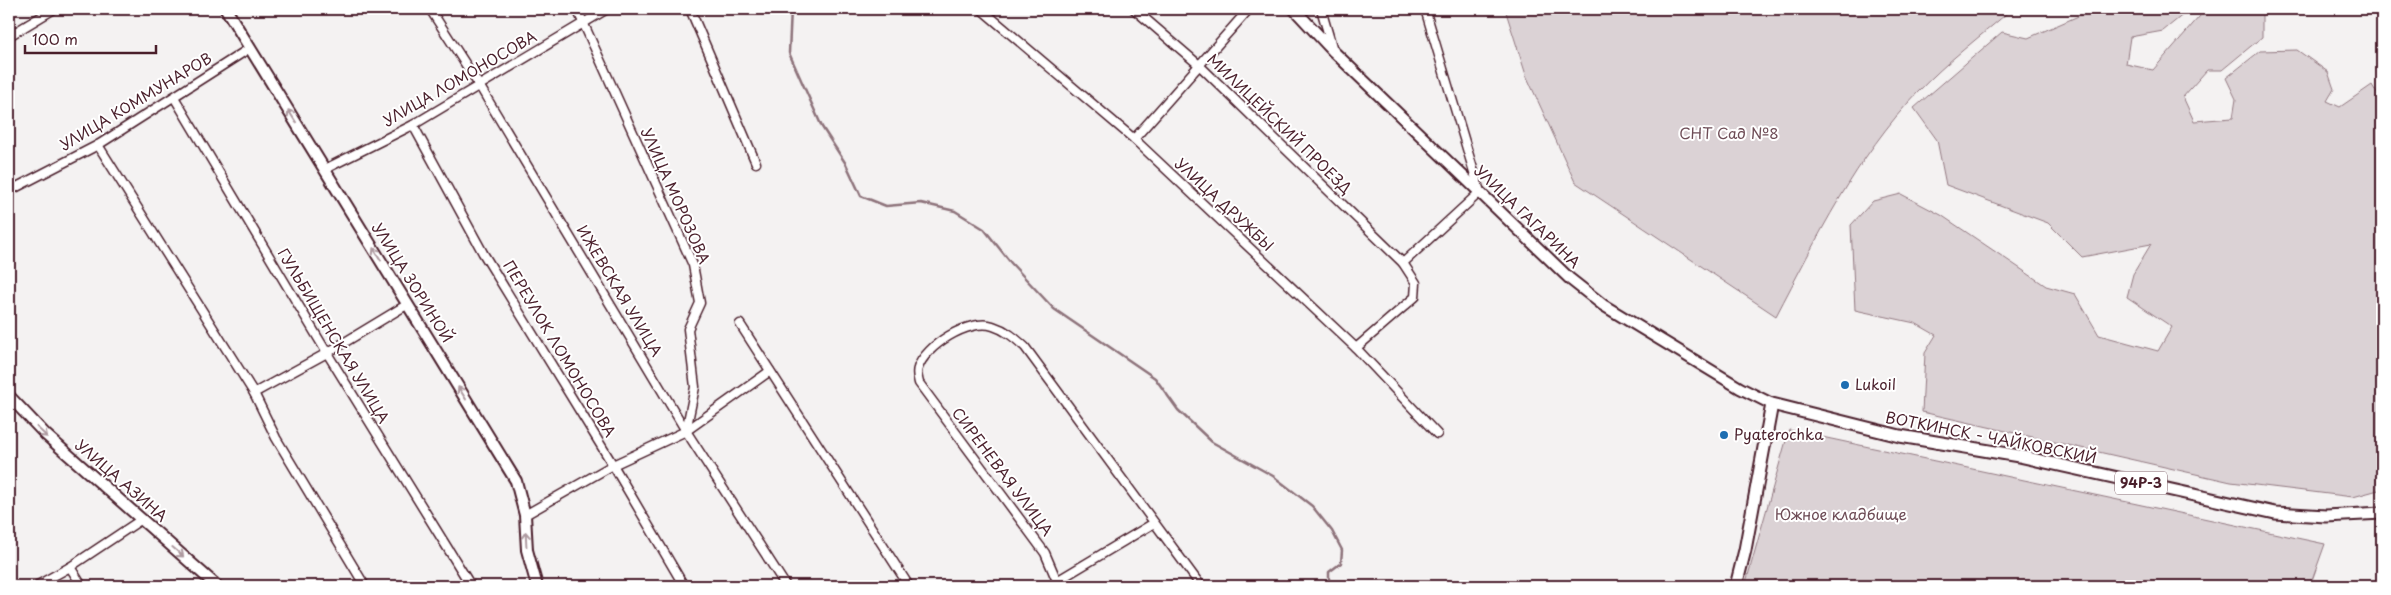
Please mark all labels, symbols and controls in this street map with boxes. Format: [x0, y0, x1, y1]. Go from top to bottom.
scale bar [25, 22, 156, 54]
street label: УЛИЦА ЛОМОНОСОВА [378, 24, 541, 131]
text: 100 m [32, 27, 78, 50]
street label: УЛИЦА КОММУНАРОВ [55, 46, 216, 155]
street label: МИЛИЦЕЙСКИЙ ПРОЕЗД [1202, 47, 1358, 199]
one-way arrow [286, 109, 296, 123]
park label: СНТ Сад №8 [1679, 121, 1779, 144]
street label: УЛИЦА МОРОЗОВА [636, 124, 717, 267]
street label: УЛИЦА ДРУЖБЫ [1170, 152, 1280, 256]
street label: УЛИЦА ГАГАРИНА [1470, 159, 1586, 273]
street label: УЛИЦА ЗОРИНОЙ [367, 218, 460, 347]
street label: ИЖЕВСКАЯ УЛИЦА [572, 220, 669, 361]
street label: ГУЛЬБИЩЕНСКАЯ УЛИЦА [273, 243, 396, 427]
one-way arrow [371, 248, 381, 262]
street label: ПЕРЕУЛОК ЛОМОНОСОВА [498, 256, 622, 441]
place label: Lukoil [1855, 372, 1896, 395]
marker: Lukoil [1839, 379, 1851, 391]
one-way arrow [456, 386, 466, 400]
street label: СИРЕНЕВАЯ УЛИЦА [947, 402, 1059, 540]
street label: ВОТКИНСК - ЧАЙКОВСКИЙ [1884, 405, 2099, 468]
place label: Pyaterochka [1734, 422, 1824, 445]
one-way arrow [36, 426, 49, 437]
marker: Pyaterochka [1718, 429, 1730, 441]
street label: УЛИЦА АЗИНА [71, 433, 173, 527]
road number: 94Р-3 [2115, 472, 2167, 494]
park label: Южное кладбище [1775, 502, 1907, 525]
one-way arrow [522, 531, 531, 547]
one-way arrow [172, 546, 185, 557]

